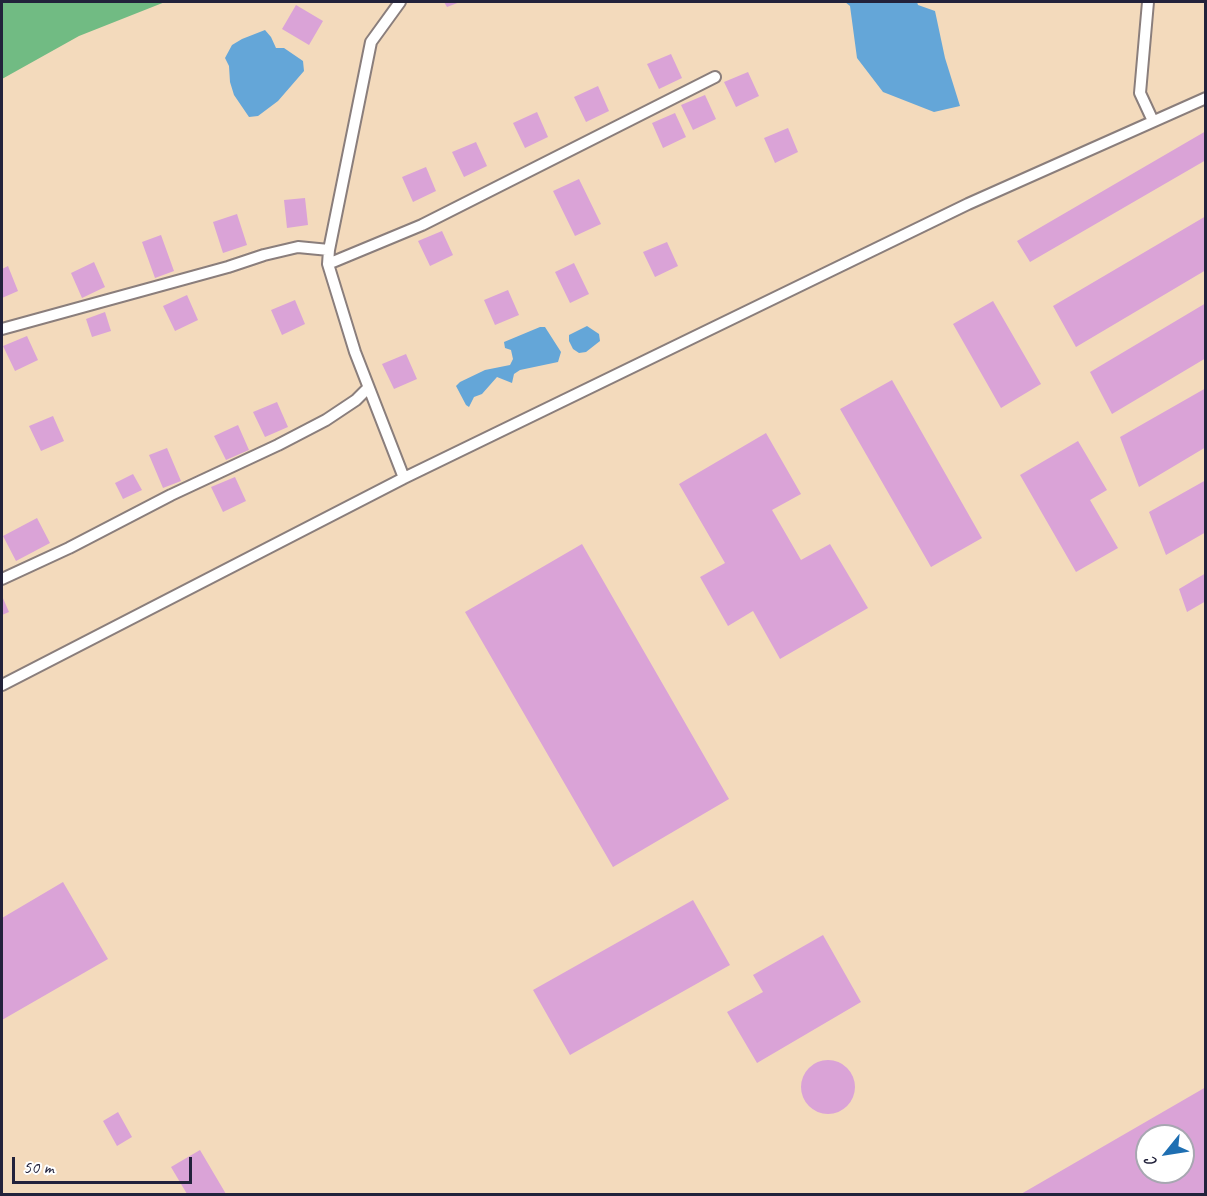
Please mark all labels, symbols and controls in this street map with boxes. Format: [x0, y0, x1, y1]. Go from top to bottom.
north arrow [1135, 1124, 1195, 1184]
scale bar [15, 1145, 195, 1183]
text: С [1141, 1154, 1162, 1170]
text: 50 m [23, 1156, 54, 1178]

